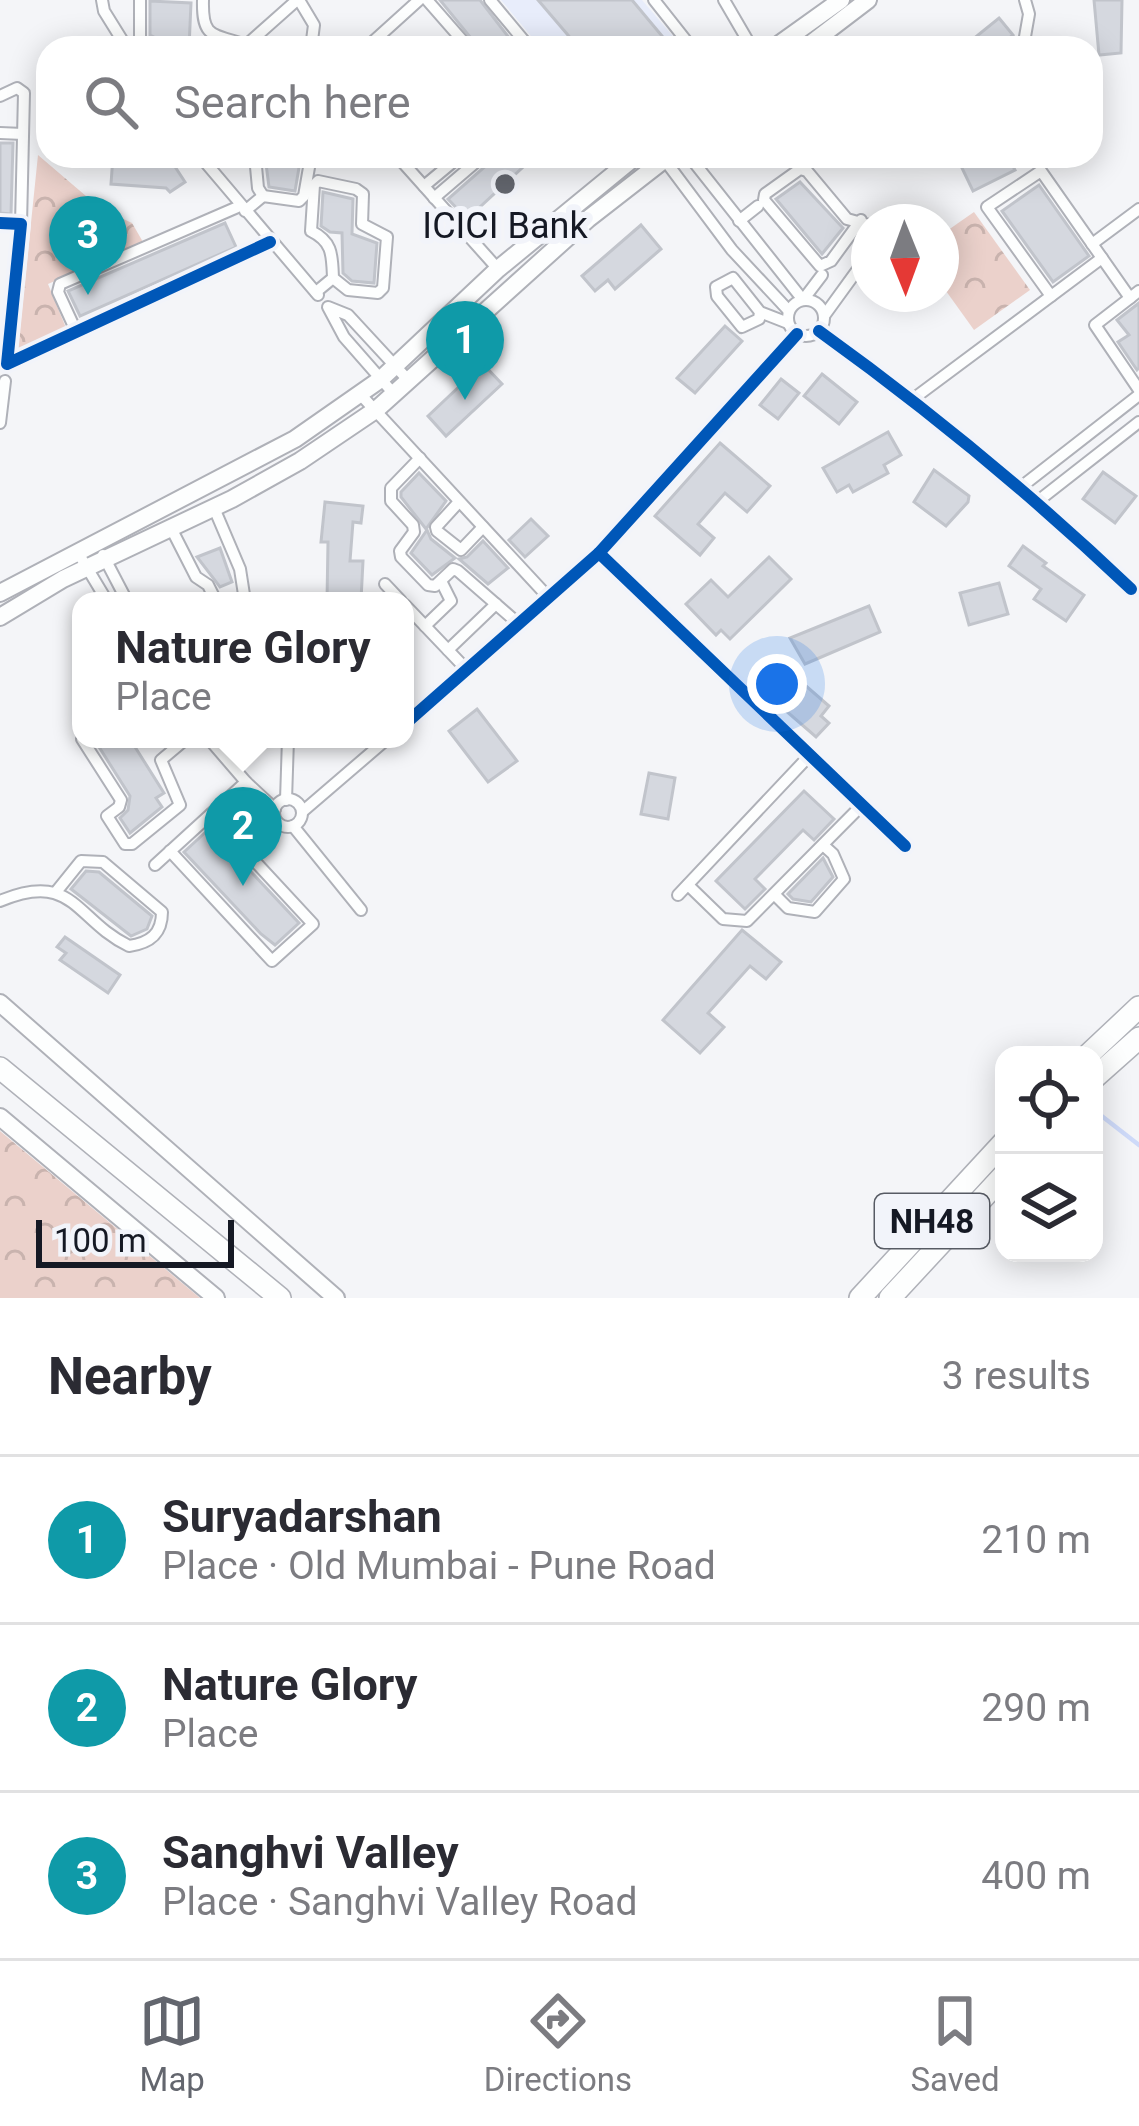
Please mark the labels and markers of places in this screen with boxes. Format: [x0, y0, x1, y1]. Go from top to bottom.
marker: ICICI Bank [492, 171, 518, 197]
pin: 3 [49, 196, 127, 295]
place label: ICICI Bank [422, 205, 588, 247]
pin: 1 [426, 301, 504, 400]
pin: 2 [204, 787, 282, 886]

